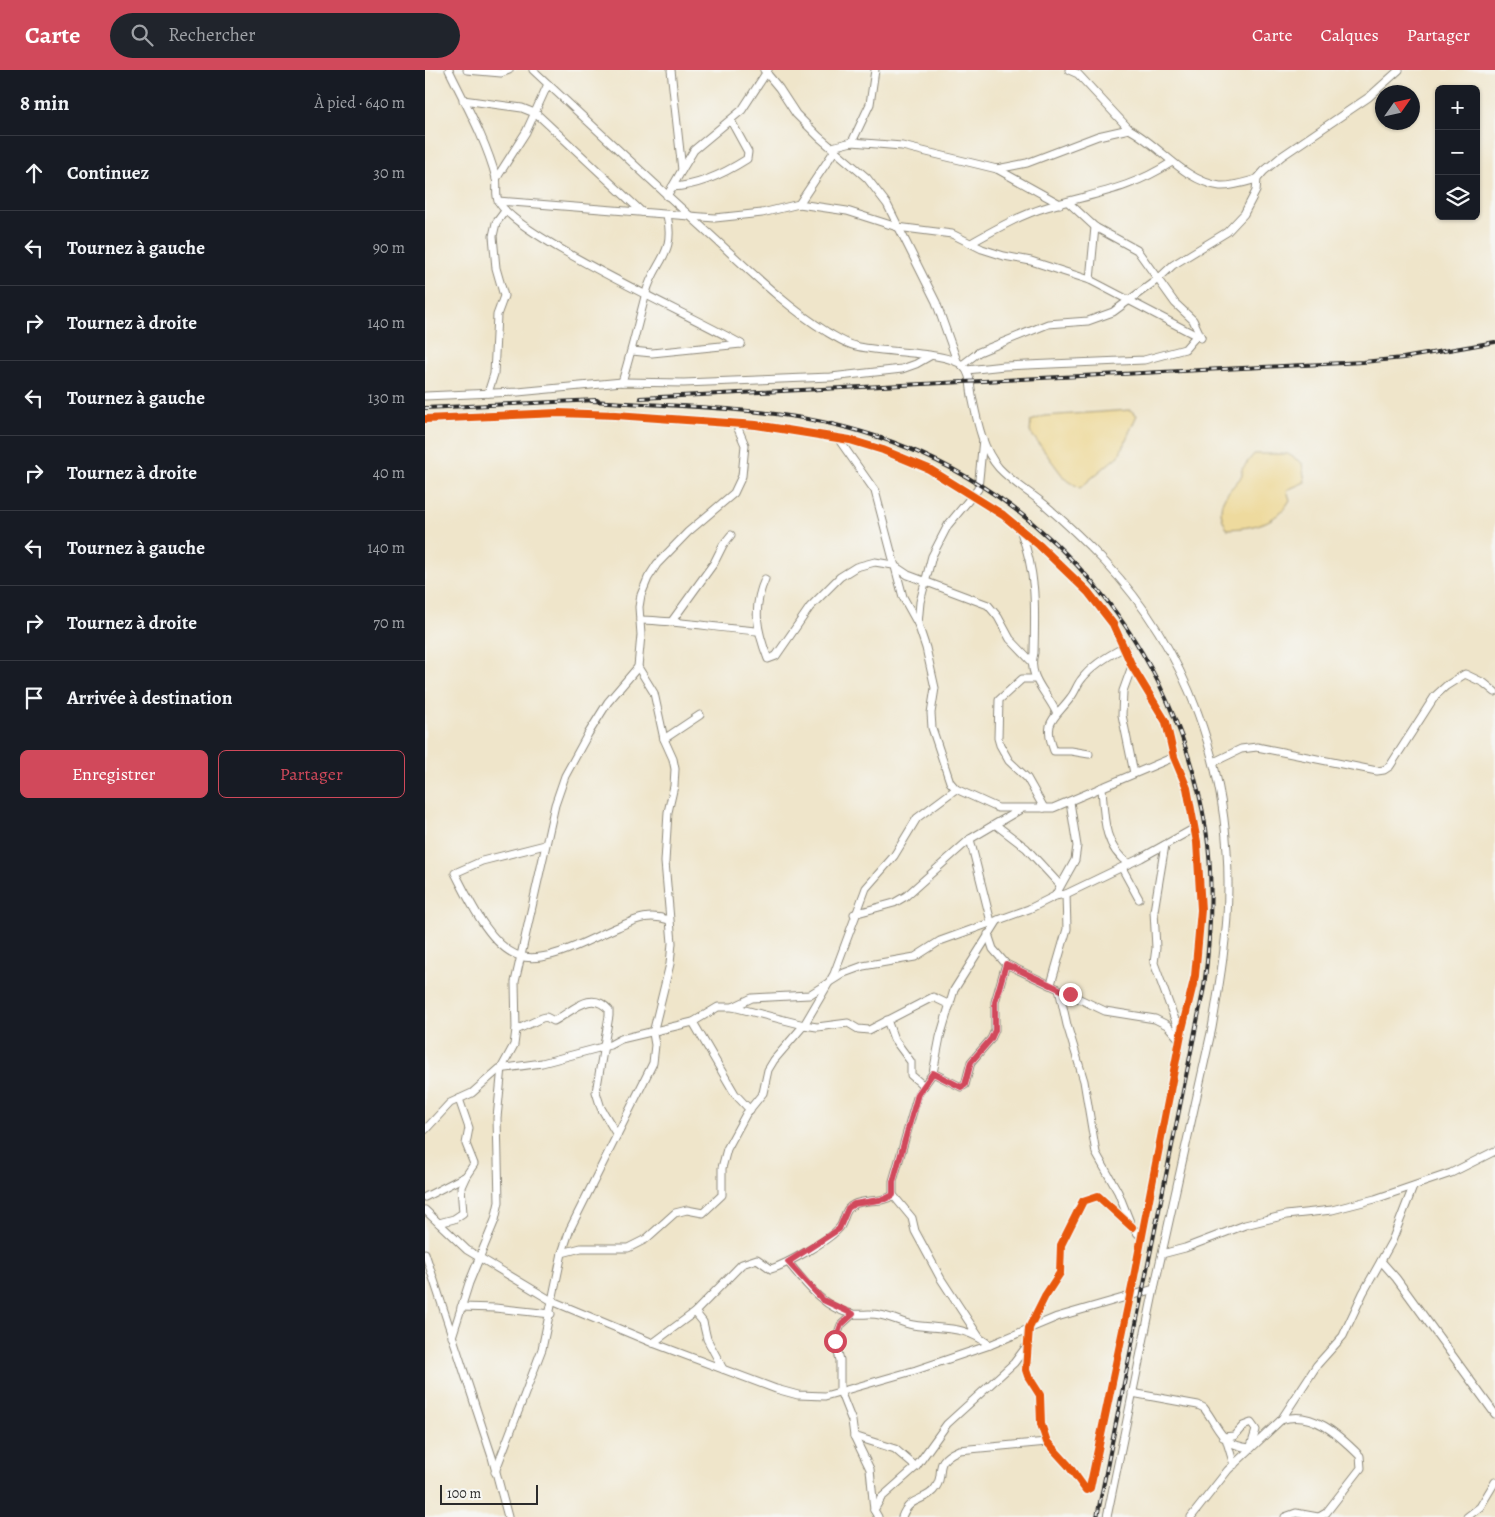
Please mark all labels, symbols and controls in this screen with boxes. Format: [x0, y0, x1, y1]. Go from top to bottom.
search box [110, 13, 460, 58]
text: Carte [25, 19, 80, 51]
icon: search [128, 21, 156, 49]
text: Rechercher [168, 22, 256, 48]
text: Carte [1252, 23, 1292, 47]
text: Calques [1320, 23, 1379, 47]
text: Partager [1407, 23, 1470, 47]
north arrow [1375, 85, 1420, 130]
map controls [1435, 85, 1480, 220]
button: + [1435, 85, 1480, 130]
text: 8 min [20, 89, 69, 117]
text: À pied · 640 m [315, 92, 405, 114]
button: − [1435, 130, 1480, 175]
icon: ahead [20, 159, 48, 187]
text: Continuez [67, 160, 149, 186]
text: 30 m [373, 162, 405, 184]
button: layers [1435, 175, 1480, 220]
icon: left [20, 234, 48, 262]
text: Tournez à gauche [67, 235, 205, 261]
text: 90 m [373, 237, 405, 259]
icon: right [20, 309, 48, 337]
text: Tournez à droite [67, 310, 197, 336]
text: 140 m [367, 312, 405, 334]
icon: left [20, 384, 48, 412]
text: Tournez à gauche [67, 385, 205, 411]
text: 130 m [368, 387, 405, 409]
icon: right [20, 459, 48, 487]
text: Tournez à droite [67, 460, 197, 486]
text: 40 m [373, 462, 405, 484]
icon: left [20, 534, 48, 562]
text: Tournez à gauche [67, 535, 205, 561]
text: 140 m [367, 537, 405, 559]
icon: right [20, 609, 48, 637]
text: Tournez à droite [67, 610, 197, 636]
text: 70 m [373, 612, 405, 634]
icon: arrive [20, 684, 48, 712]
text: Arrivée à destination [67, 685, 232, 711]
button: Enregistrer [20, 750, 208, 798]
button: Partager [218, 750, 405, 798]
route end [1059, 983, 1082, 1006]
route start [824, 1330, 847, 1353]
scale bar [440, 1482, 537, 1505]
text: 100 m [447, 1484, 481, 1503]

